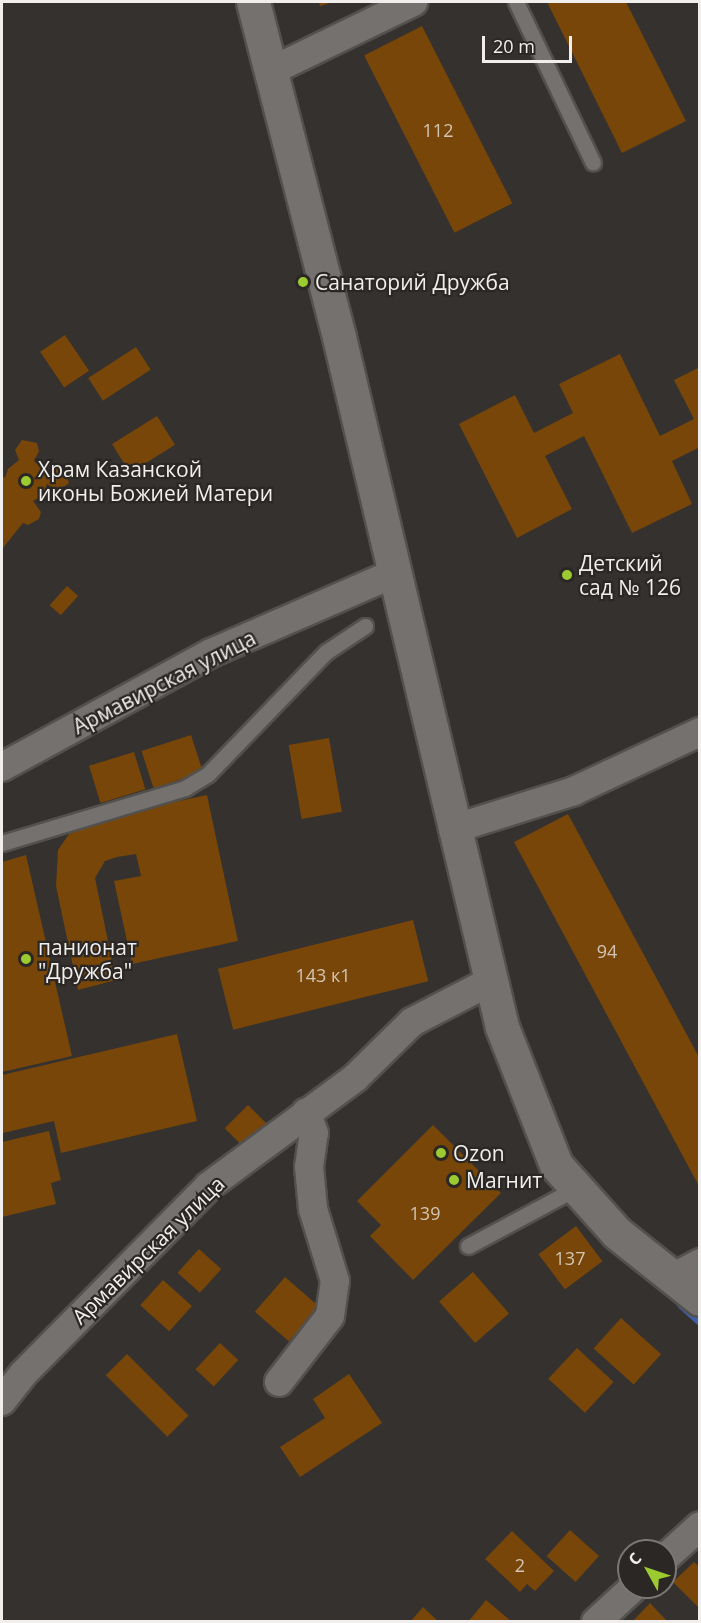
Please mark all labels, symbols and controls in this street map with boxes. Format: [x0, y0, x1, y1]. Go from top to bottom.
scale bar [485, 24, 575, 62]
text: 20 m [493, 34, 535, 58]
house number: 112 [423, 119, 453, 141]
place label: Санаторий Дружба [315, 269, 510, 295]
marker: Санаторий Дружба [296, 275, 310, 289]
place label: Храм Казанской иконы Божией Матери [38, 456, 273, 506]
marker: Храм Казанской иконы Божией Матери [19, 474, 33, 488]
place label: Детский сад № 126 [579, 550, 681, 600]
marker: Детский сад № 126 [560, 568, 574, 582]
street label: Армавирская улица [68, 625, 260, 739]
place label: панионат "Дружба" [38, 934, 137, 984]
house number: 94 [597, 940, 617, 962]
marker: панионат "Дружба" [19, 952, 33, 966]
house number: 143 к1 [295, 964, 351, 986]
place label: Ozon [453, 1140, 505, 1166]
marker: Ozon [434, 1146, 448, 1160]
place label: Магнит [466, 1167, 542, 1193]
street label: Армавирская улица [67, 1171, 229, 1329]
marker: Магнит [447, 1173, 461, 1187]
house number: 139 [410, 1202, 440, 1224]
house number: 137 [555, 1247, 585, 1269]
north arrow [617, 1539, 677, 1599]
text: С [623, 1548, 646, 1570]
house number: 2 [515, 1554, 525, 1576]

